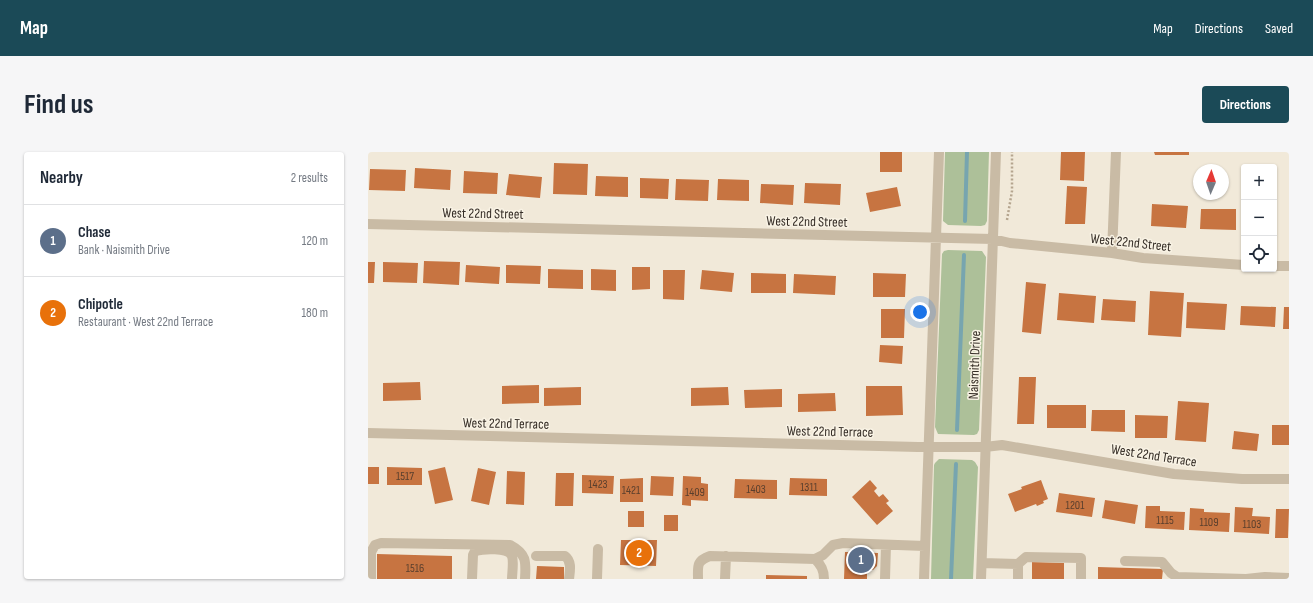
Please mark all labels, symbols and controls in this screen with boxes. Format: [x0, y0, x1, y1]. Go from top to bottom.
text: Map [20, 17, 48, 40]
text: Map [1153, 20, 1173, 37]
text: Directions [1195, 20, 1243, 37]
text: Saved [1265, 20, 1293, 37]
button: Directions [1202, 86, 1289, 123]
text: Find us [24, 88, 93, 121]
north arrow [1193, 164, 1229, 200]
map controls [1241, 164, 1277, 272]
button: + [1241, 164, 1277, 200]
text: Nearby [40, 168, 83, 188]
text: 2 results [291, 170, 328, 186]
button: − [1241, 200, 1277, 236]
street label: West 22nd Street [442, 204, 524, 223]
street label: West 22nd Street [766, 212, 848, 231]
text: Chase [78, 223, 111, 242]
street label: West 22nd Street [1090, 230, 1172, 255]
text: 1 [50, 233, 56, 249]
text: 120 m [302, 233, 328, 249]
button: locate [1241, 236, 1277, 272]
text: Bank · Naismith Drive [78, 242, 170, 258]
text: Chipotle [78, 295, 123, 314]
your location [910, 302, 930, 322]
text: 2 [50, 305, 56, 321]
text: 180 m [302, 305, 328, 321]
text: Restaurant · West 22nd Terrace [78, 314, 213, 330]
street label: Naismith Drive [965, 330, 984, 400]
street label: West 22nd Terrace [463, 414, 549, 433]
street label: West 22nd Terrace [787, 422, 873, 441]
street label: West 22nd Terrace [1110, 440, 1198, 471]
house number: 1517 [396, 469, 414, 484]
house number: 1423 [588, 477, 608, 492]
house number: 1311 [800, 480, 819, 495]
house number: 1403 [746, 482, 766, 497]
house number: 1421 [622, 483, 641, 498]
house number: 1409 [685, 485, 705, 500]
house number: 1201 [1066, 498, 1085, 513]
house number: 1115 [1156, 513, 1174, 528]
house number: 1109 [1199, 515, 1219, 530]
house number: 1103 [1243, 517, 1261, 532]
pin: 2 [626, 538, 652, 568]
pin: 1 [848, 545, 874, 575]
house number: 1516 [406, 561, 424, 576]

